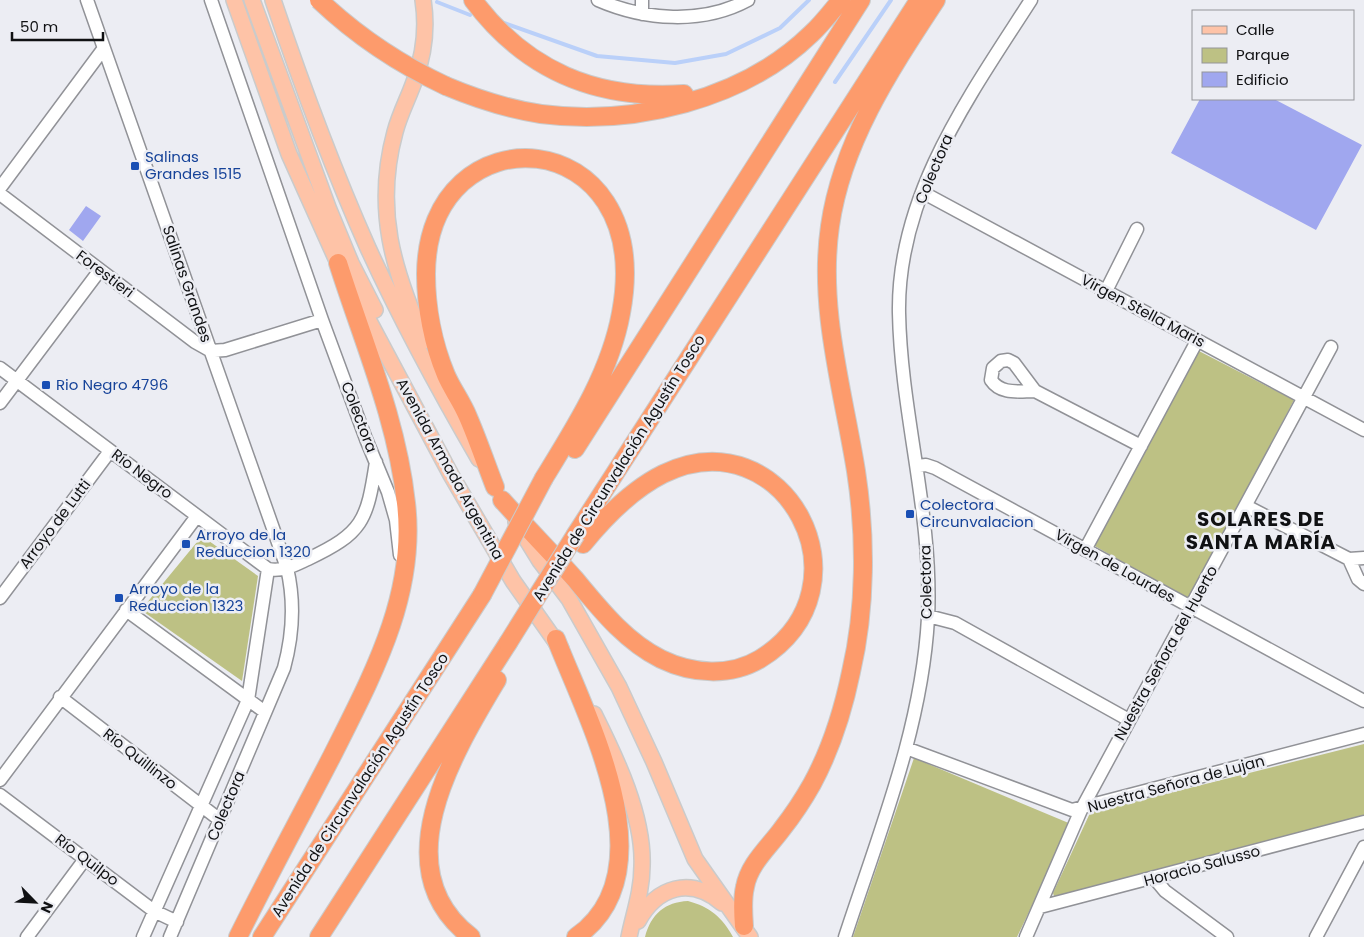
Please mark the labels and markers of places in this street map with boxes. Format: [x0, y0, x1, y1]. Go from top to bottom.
place label: Salinas Grandes 1515 [145, 146, 242, 184]
marker: Salinas Grandes 1515 [129, 160, 141, 172]
place label: Rio Negro 4796 [56, 374, 168, 395]
marker: Rio Negro 4796 [40, 379, 52, 391]
place label: Colectora Circunvalacion [920, 494, 1034, 532]
marker: Colectora Circunvalacion [904, 508, 916, 520]
place label: Arroyo de la Reduccion 1320 [196, 524, 311, 562]
marker: Arroyo de la Reduccion 1320 [180, 538, 192, 550]
place label: Arroyo de la Reduccion 1323 [129, 578, 243, 616]
marker: Arroyo de la Reduccion 1323 [113, 592, 125, 604]

